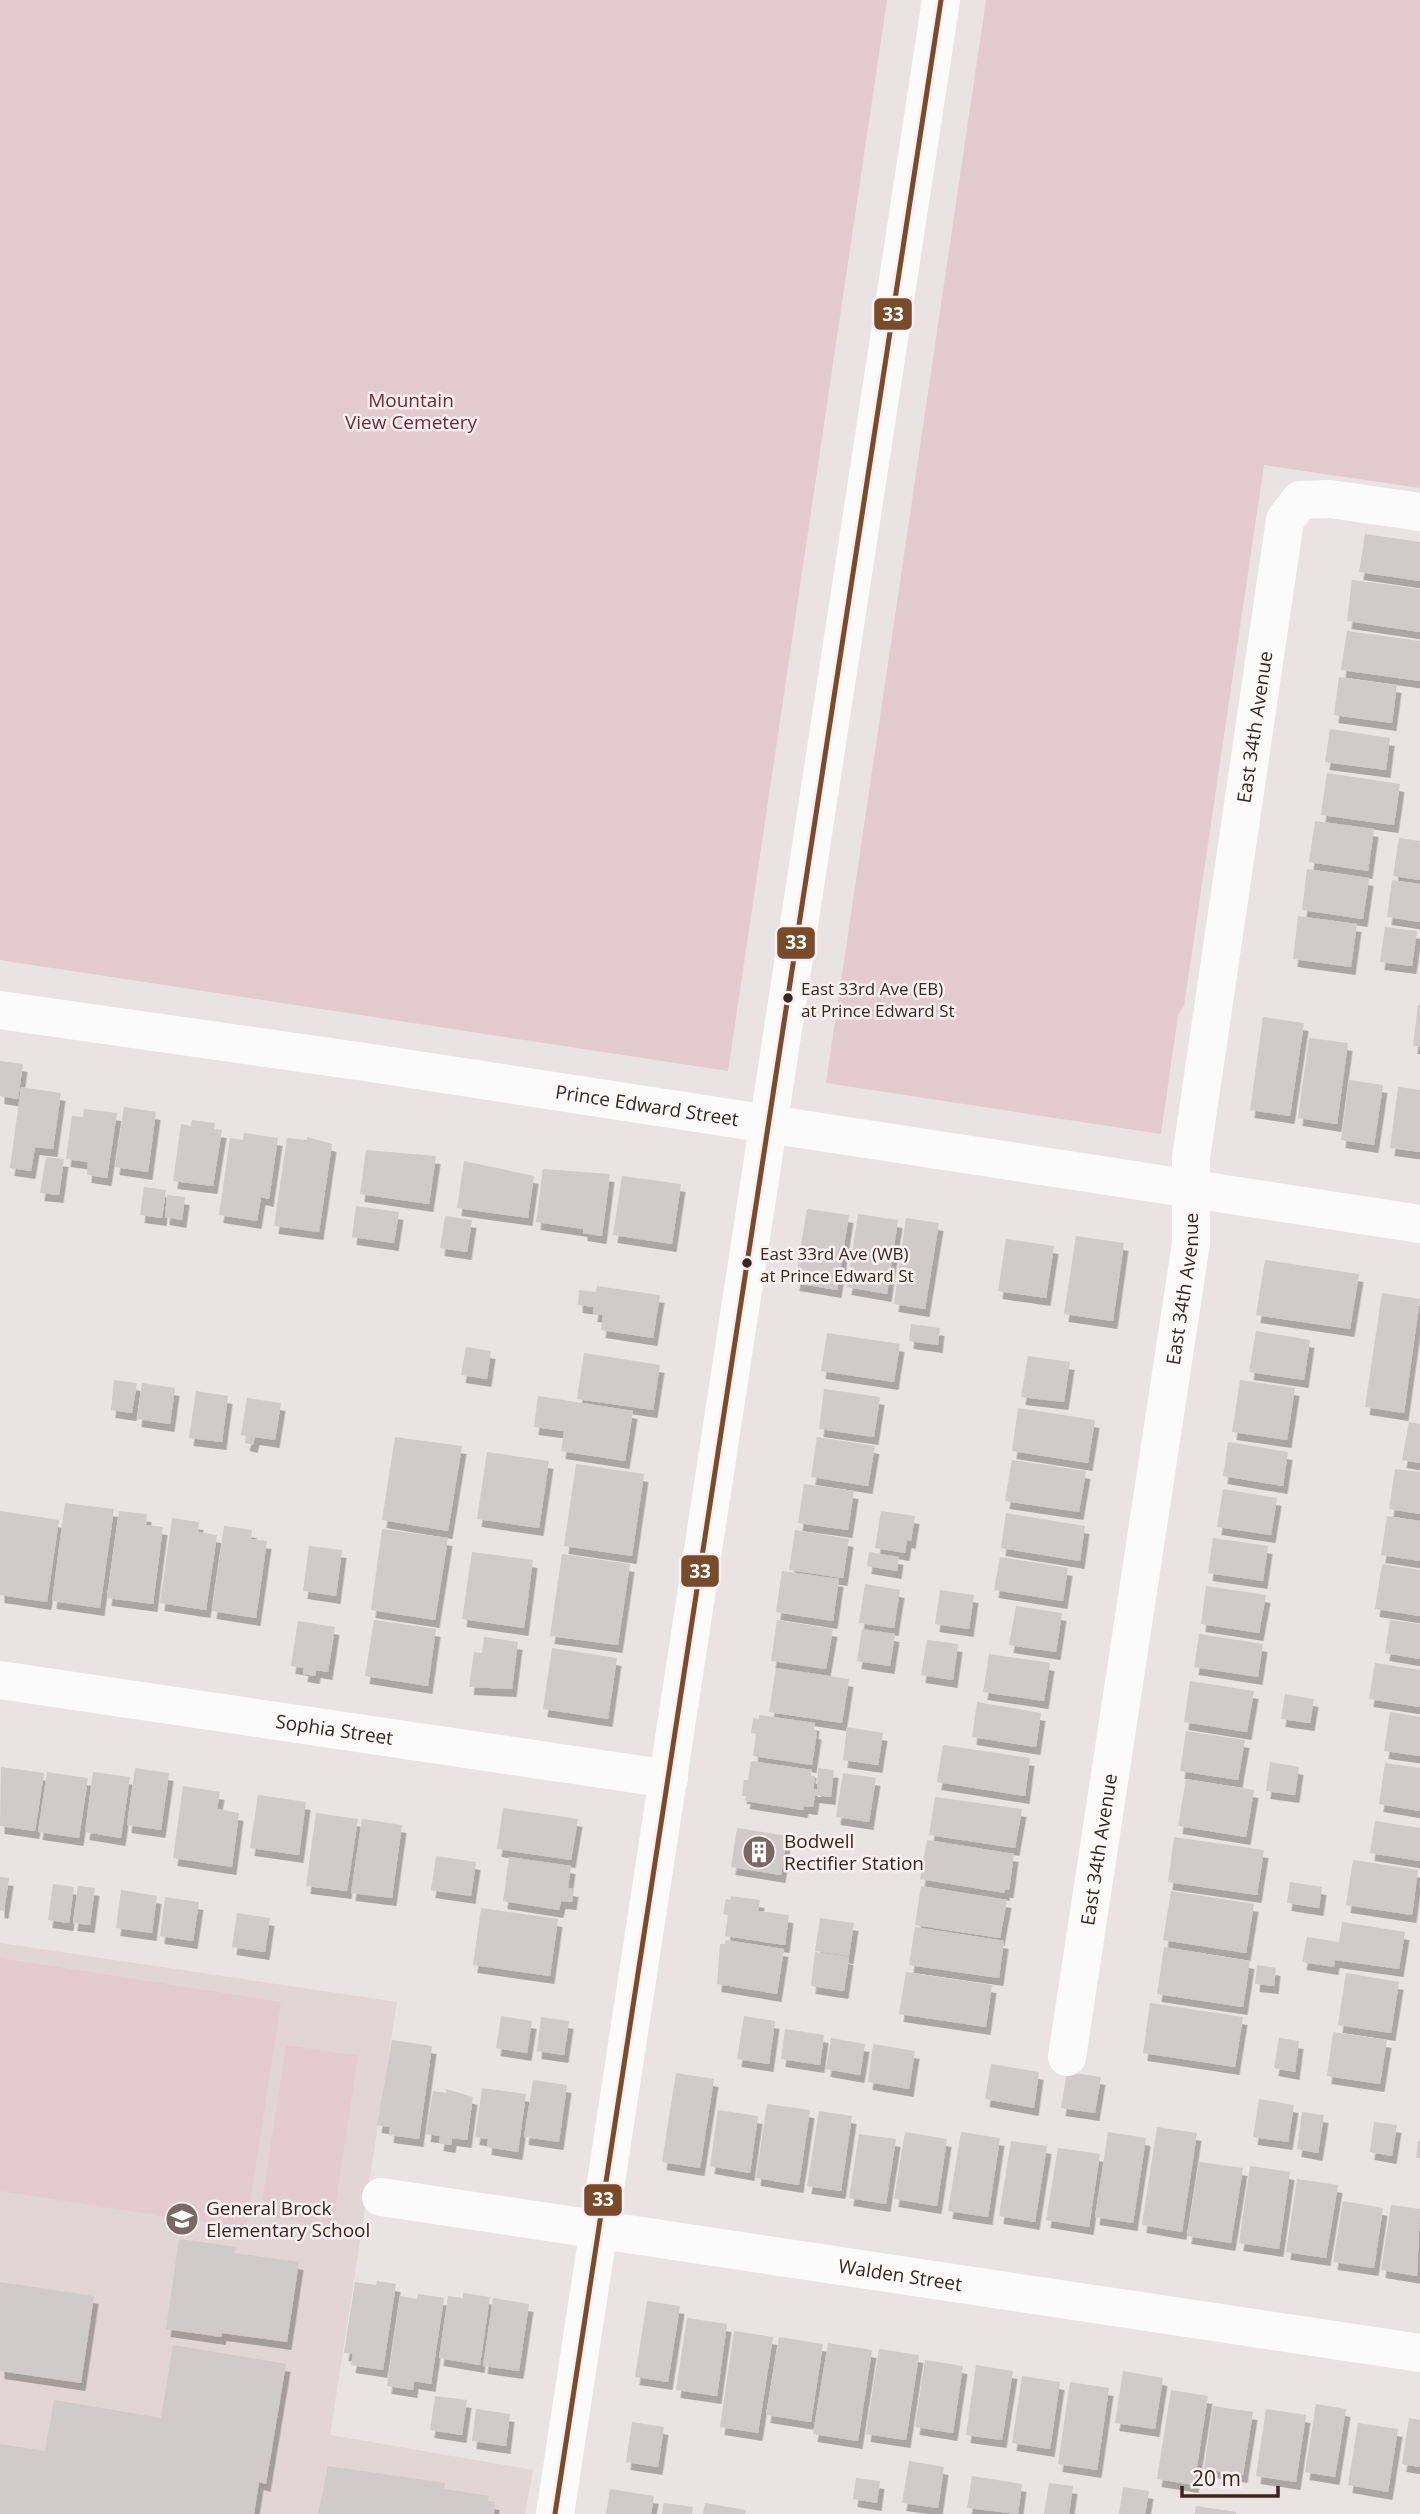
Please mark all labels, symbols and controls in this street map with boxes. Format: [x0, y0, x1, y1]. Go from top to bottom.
line badge: 33 [873, 297, 913, 331]
text: 33 [882, 301, 904, 327]
park label: Mountain View Cemetery [345, 387, 478, 435]
street label: East 34th Avenue [1230, 649, 1279, 805]
line badge: 33 [776, 926, 816, 960]
text: 33 [785, 929, 807, 955]
place label: East 33rd Ave (EB) at Prince Edward St [801, 977, 955, 1022]
marker: East 33rd Ave (EB) at Prince Edward St [781, 991, 795, 1005]
street label: Prince Edward Street [553, 1078, 741, 1132]
street label: East 34th Avenue [1160, 1213, 1204, 1367]
place label: East 33rd Ave (WB) at Prince Edward St [760, 1242, 914, 1287]
marker: East 33rd Ave (WB) at Prince Edward St [740, 1256, 754, 1270]
line badge: 33 [680, 1554, 720, 1588]
text: 33 [689, 1558, 711, 1584]
street label: Sophia Street [274, 1708, 395, 1751]
street label: East 34th Avenue [1074, 1772, 1123, 1927]
place label: Bodwell Rectifier Station [784, 1828, 924, 1876]
building icon: Bodwell Rectifier Station [740, 1833, 778, 1871]
line badge: 33 [583, 2183, 623, 2217]
text: 33 [592, 2186, 614, 2212]
place label: General Brock Elementary School [206, 2195, 370, 2243]
school or university icon: General Brock Elementary School [163, 2200, 201, 2238]
street label: Walden Street [836, 2253, 964, 2297]
scale bar [1182, 2454, 1278, 2498]
text: 20 m [1192, 2464, 1241, 2492]

